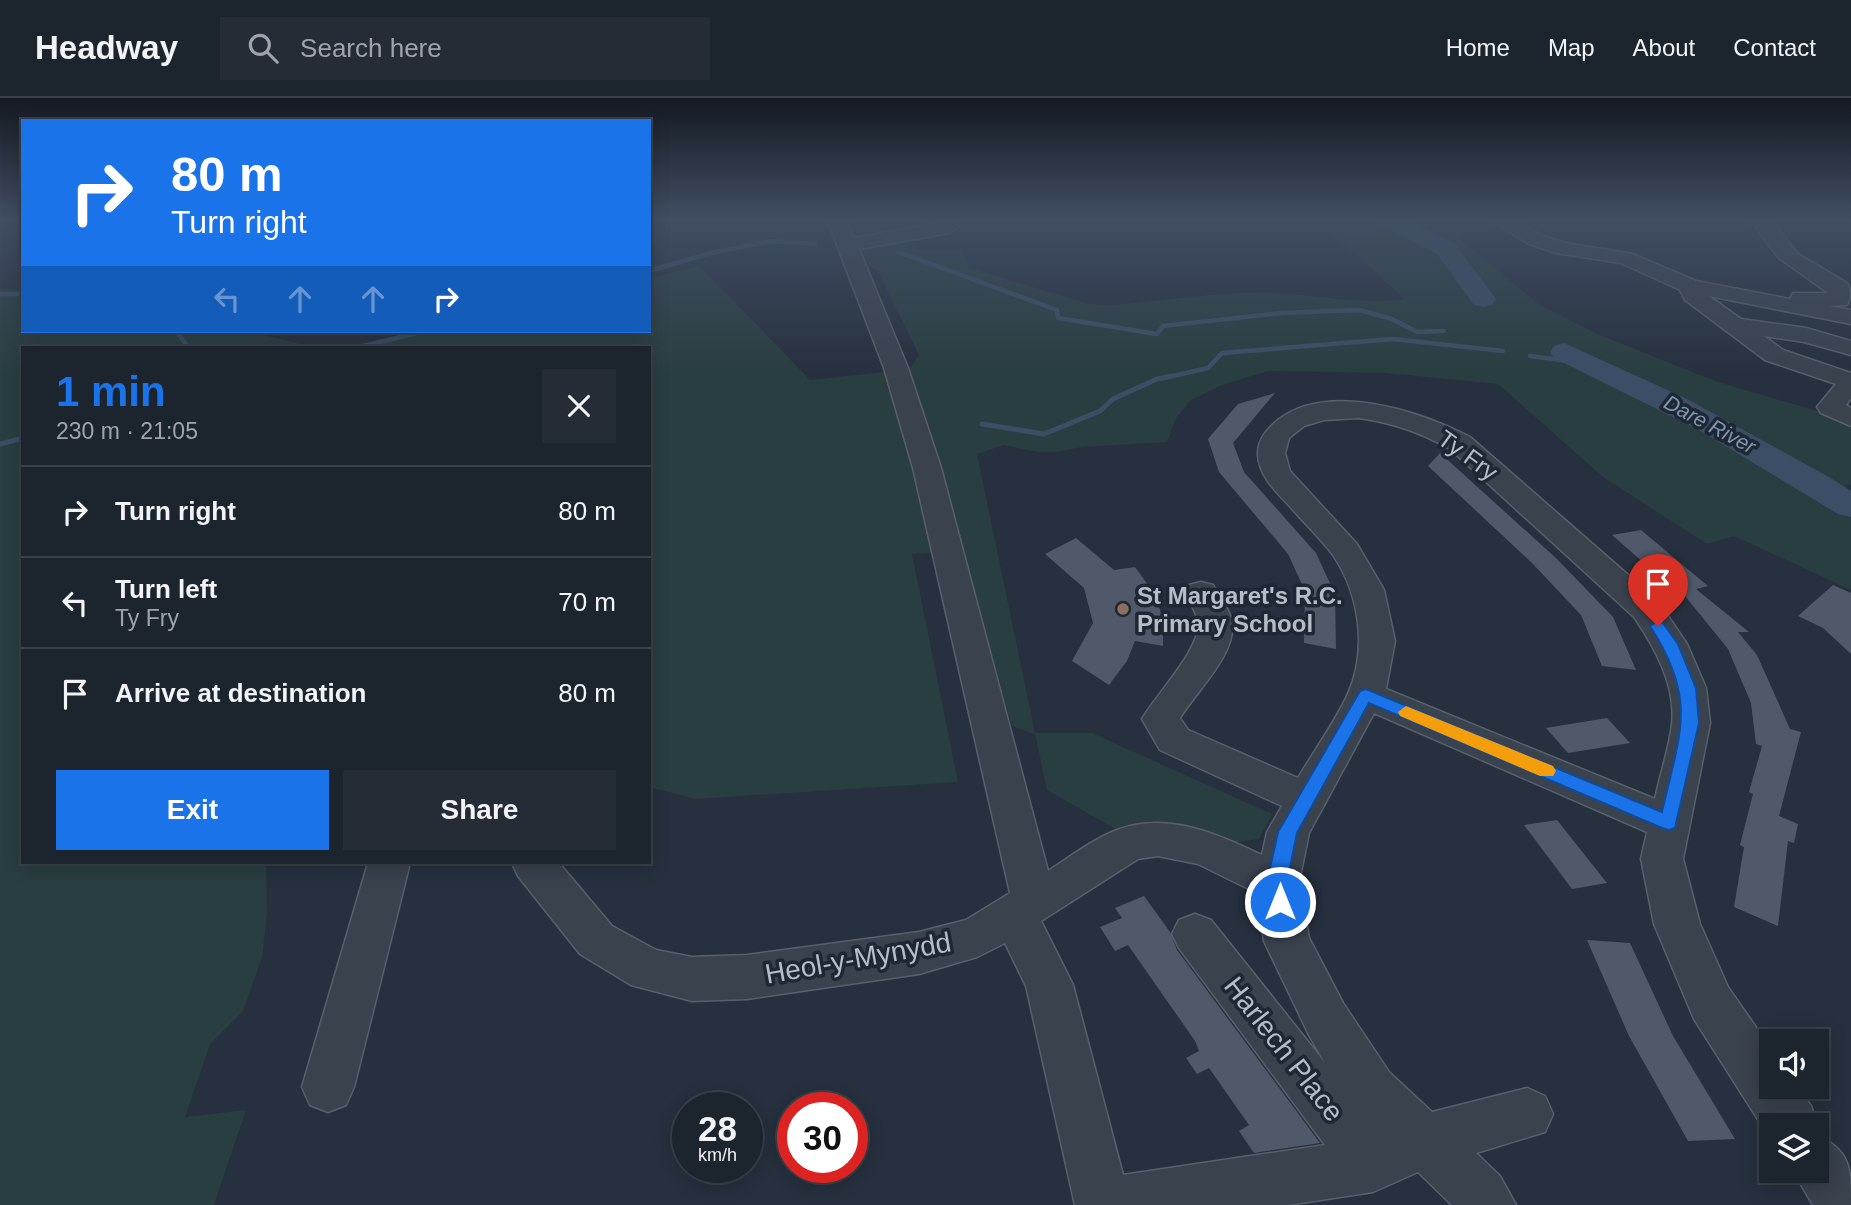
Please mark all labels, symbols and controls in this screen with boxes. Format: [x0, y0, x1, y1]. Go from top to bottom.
search box [220, 17, 710, 80]
text: Headway [35, 29, 178, 66]
icon: search [244, 29, 282, 67]
text: Search here [300, 33, 442, 63]
text: Home [1446, 34, 1510, 61]
text: Map [1548, 34, 1595, 61]
text: About [1633, 34, 1695, 61]
text: Contact [1733, 34, 1816, 61]
icon: right [56, 147, 147, 238]
text: 80 m [171, 147, 283, 201]
text: Turn right [171, 204, 307, 240]
icon: left [208, 280, 246, 318]
icon: ahead [281, 280, 319, 318]
icon: ahead [354, 280, 392, 318]
icon: right [427, 280, 465, 318]
text: 1 min [56, 368, 166, 415]
button: close [542, 369, 616, 443]
water label: Dare River [1660, 390, 1761, 458]
text: 230 m · 21:05 [56, 418, 198, 444]
street label: Ty Fry [1433, 424, 1503, 486]
icon: right [56, 493, 94, 531]
text: Turn right [115, 496, 236, 526]
text: 80 m [558, 496, 616, 526]
pin [1628, 554, 1688, 626]
icon: arrive [1639, 565, 1677, 603]
text: Turn left [115, 574, 217, 604]
place label: St Margaret's R.C. Primary School [1137, 582, 1343, 637]
icon: left [56, 584, 94, 622]
text: 70 m [558, 587, 616, 617]
marker: St Margaret's R.C. Primary School [1115, 601, 1131, 617]
text: Ty Fry [115, 605, 179, 631]
icon: arrive [56, 675, 94, 713]
text: Arrive at destination [115, 678, 366, 708]
text: 80 m [558, 678, 616, 708]
button: Exit [56, 770, 329, 850]
button: Share [343, 770, 616, 850]
position arrow [1243, 865, 1317, 939]
street label: Heol-y-Mynydd [763, 926, 953, 990]
street label: Harlech Place [1218, 971, 1350, 1127]
map controls [1759, 1029, 1829, 1183]
button: sound [1759, 1029, 1829, 1099]
speed limit sign: 30 [777, 1092, 868, 1183]
text: 28 [698, 1109, 737, 1148]
button: layers [1759, 1113, 1829, 1183]
text: km/h [698, 1145, 737, 1165]

